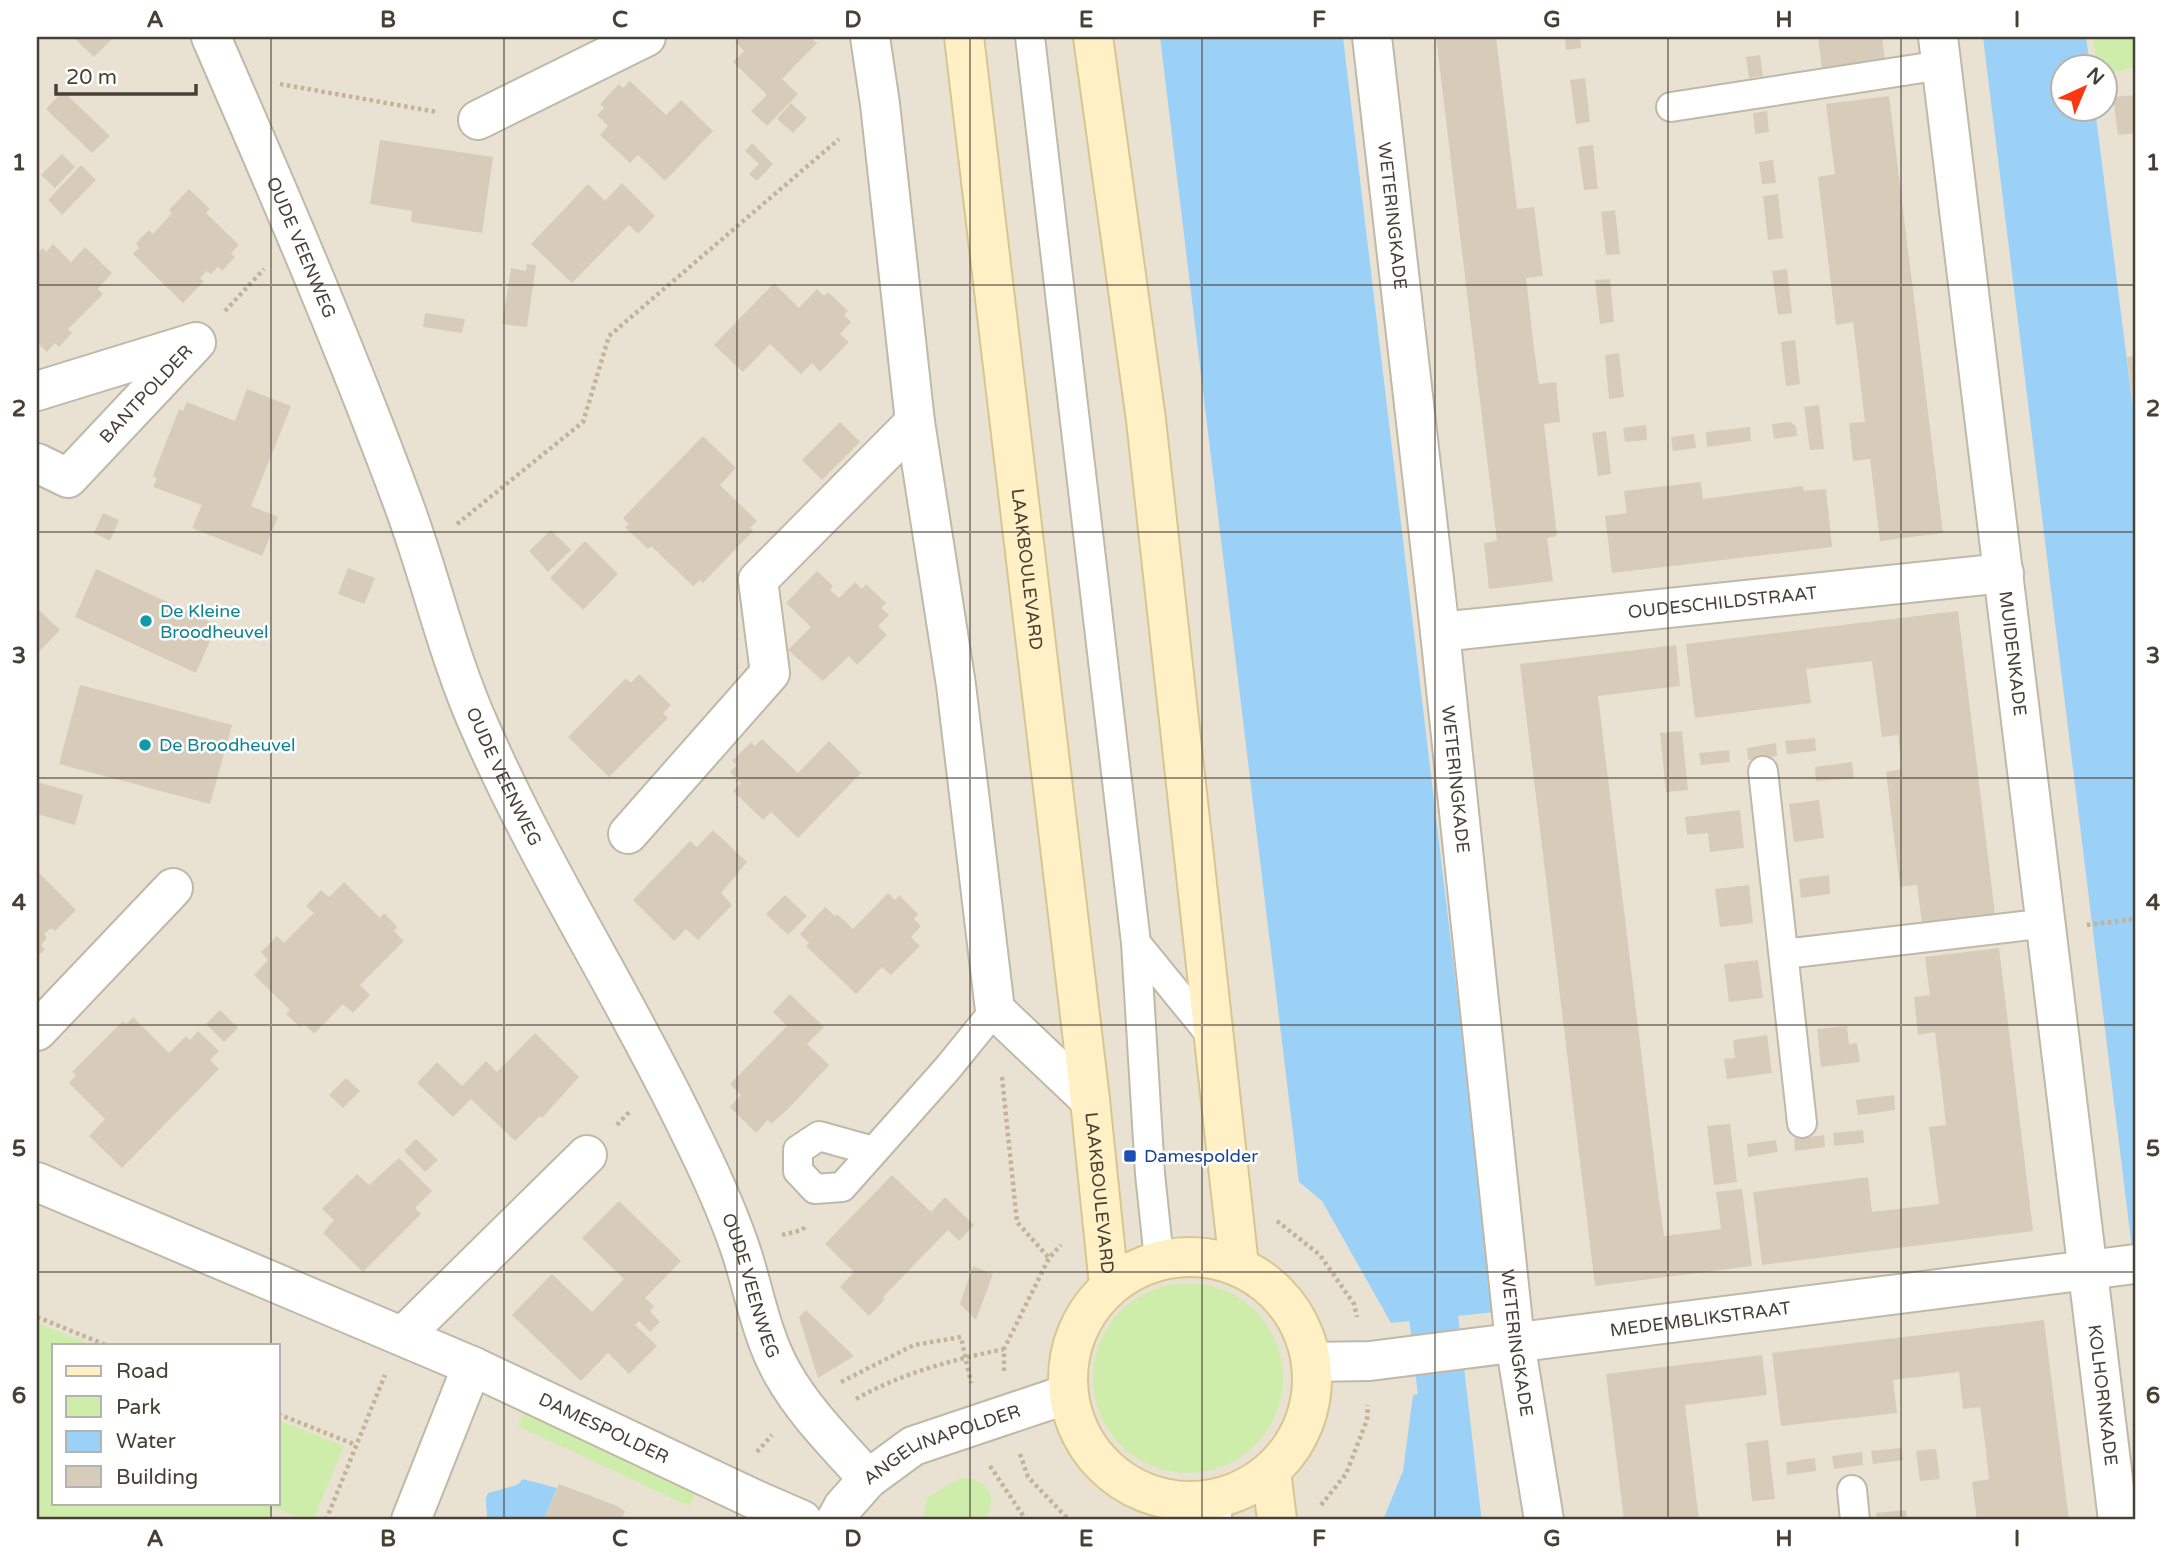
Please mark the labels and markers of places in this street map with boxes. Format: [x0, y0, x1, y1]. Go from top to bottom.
place label: De Kleine Broodheuvel [160, 600, 268, 643]
marker: De Kleine Broodheuvel [138, 613, 154, 629]
place label: De Broodheuvel [159, 734, 295, 756]
marker: De Broodheuvel [137, 737, 153, 753]
place label: Damespolder [1144, 1145, 1258, 1167]
marker: Damespolder [1122, 1148, 1138, 1164]

